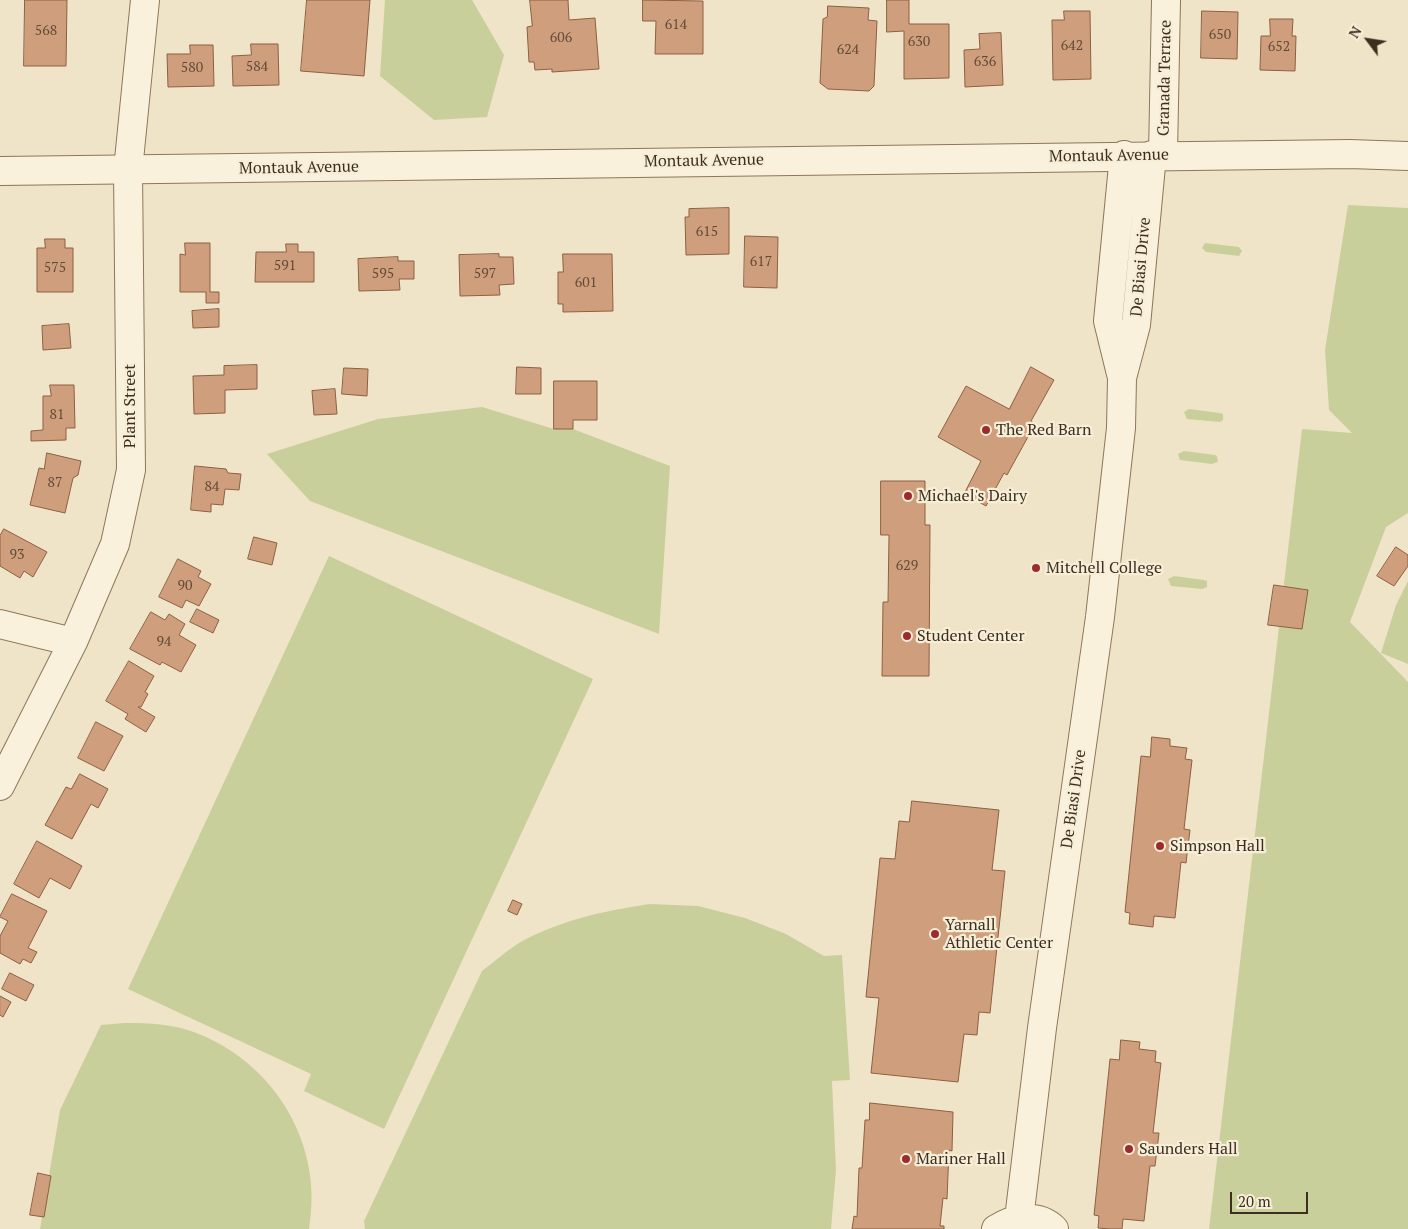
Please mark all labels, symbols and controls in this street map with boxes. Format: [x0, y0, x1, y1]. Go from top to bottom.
north arrow [1343, 15, 1393, 65]
house number: 614 [665, 17, 687, 33]
street label: Granada Terrace [1154, 20, 1176, 136]
house number: 568 [35, 23, 57, 39]
text: N [1344, 23, 1366, 41]
house number: 650 [1209, 27, 1231, 43]
house number: 606 [550, 30, 572, 46]
house number: 630 [908, 34, 930, 50]
house number: 642 [1061, 38, 1083, 54]
house number: 652 [1268, 39, 1290, 55]
house number: 624 [837, 42, 859, 58]
house number: 636 [974, 54, 996, 70]
house number: 584 [246, 59, 268, 75]
house number: 580 [181, 60, 203, 76]
street label: Montauk Avenue [1049, 145, 1169, 167]
street label: Montauk Avenue [644, 150, 764, 172]
street label: Montauk Avenue [239, 157, 359, 179]
street label: De Biasi Drive [1127, 216, 1155, 318]
house number: 615 [696, 224, 718, 240]
house number: 617 [750, 254, 772, 270]
house number: 591 [274, 258, 296, 274]
house number: 575 [44, 260, 66, 276]
house number: 595 [372, 266, 394, 282]
house number: 597 [474, 266, 496, 282]
house number: 601 [575, 275, 597, 291]
street label: Plant Street [120, 364, 140, 448]
house number: 81 [50, 407, 64, 423]
place label: The Red Barn [996, 420, 1092, 440]
marker: The Red Barn [980, 424, 992, 436]
house number: 87 [48, 475, 62, 491]
house number: 84 [205, 479, 219, 495]
place label: Michael's Dairy [918, 486, 1027, 506]
marker: Michael's Dairy [902, 490, 914, 502]
house number: 93 [10, 547, 24, 563]
house number: 629 [896, 558, 918, 574]
place label: Mitchell College [1046, 558, 1162, 578]
marker: Mitchell College [1030, 562, 1042, 574]
house number: 90 [178, 578, 192, 594]
place label: Student Center [917, 626, 1025, 646]
marker: Student Center [901, 630, 913, 642]
house number: 94 [157, 634, 171, 650]
street label: De Biasi Drive [1058, 748, 1090, 850]
place label: Simpson Hall [1170, 836, 1265, 856]
marker: Simpson Hall [1154, 840, 1166, 852]
place label: Yarnall Athletic Center [945, 915, 1053, 953]
marker: Yarnall Athletic Center [929, 928, 941, 940]
place label: Saunders Hall [1139, 1139, 1238, 1159]
marker: Saunders Hall [1123, 1143, 1135, 1155]
place label: Mariner Hall [916, 1149, 1006, 1169]
marker: Mariner Hall [900, 1153, 912, 1165]
scale bar [1233, 1182, 1310, 1214]
text: 20 m [1238, 1191, 1271, 1211]

